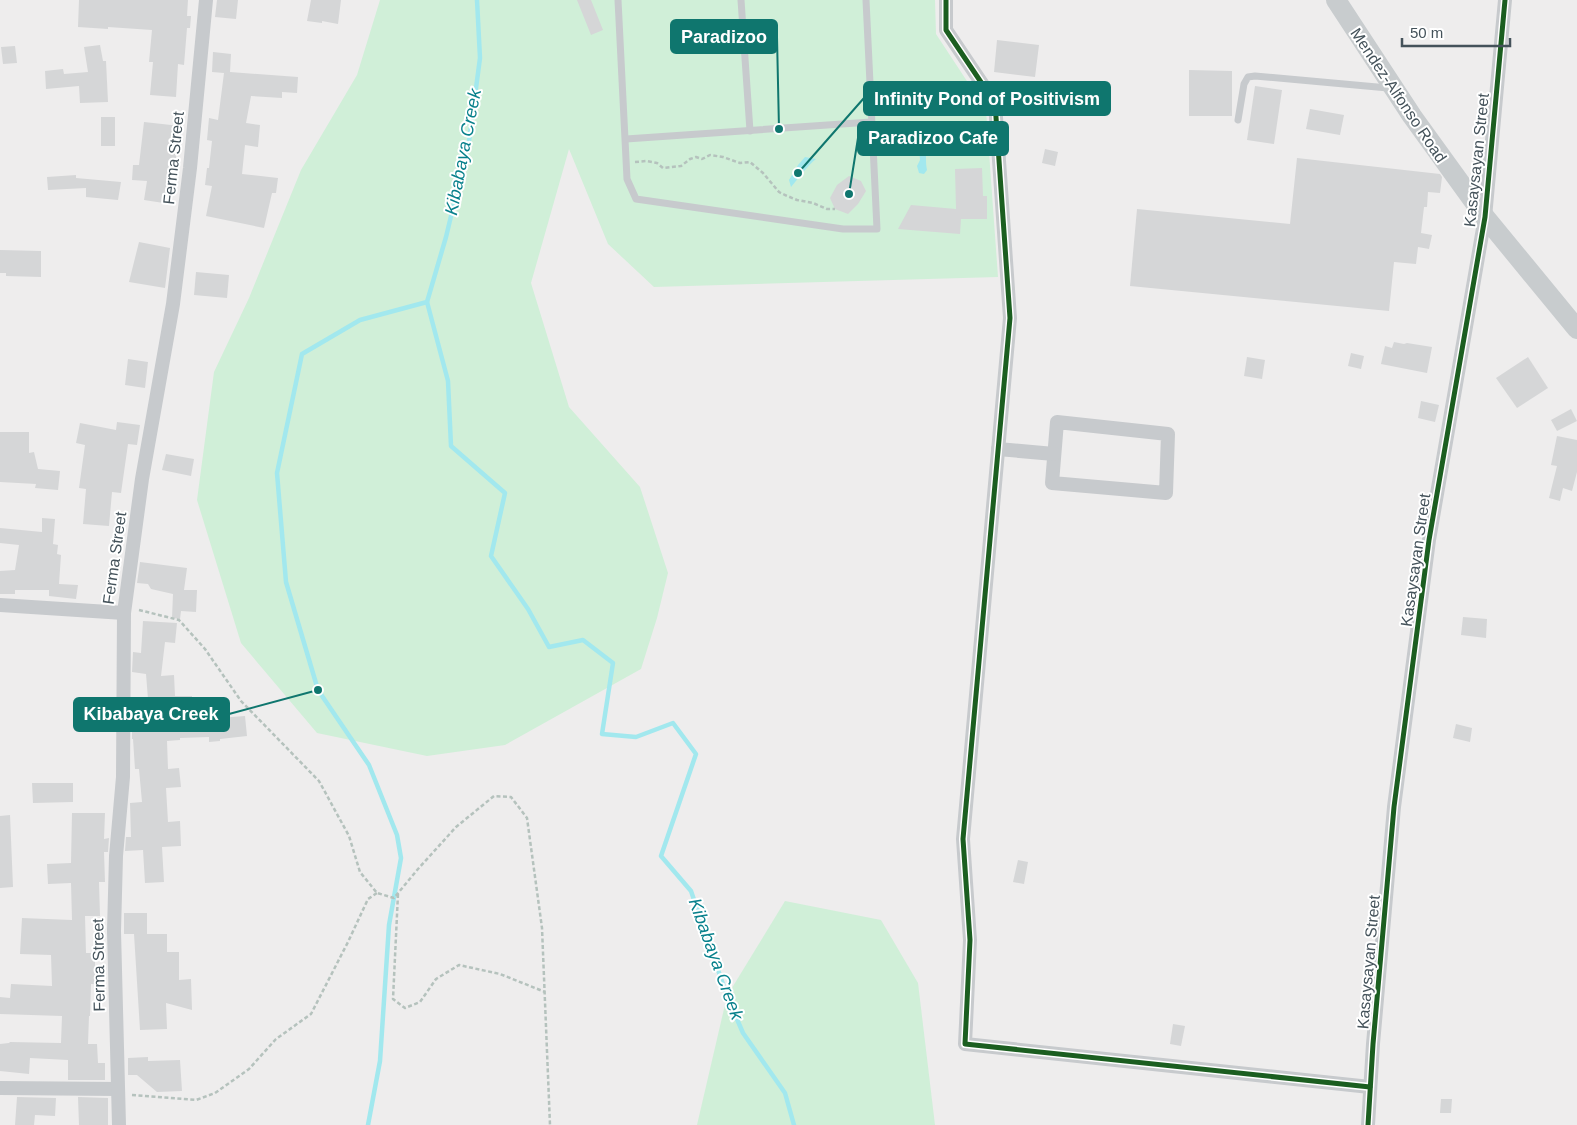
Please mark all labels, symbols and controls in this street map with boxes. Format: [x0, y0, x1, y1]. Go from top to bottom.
scale bar [1402, 15, 1510, 47]
callout: Paradizoo [671, 20, 777, 53]
text: 50 m [1410, 24, 1443, 41]
street label: Mendez-Alfonso Road [1347, 25, 1450, 166]
text: Paradizoo [681, 27, 767, 47]
callout: Infinity Pond of Positivism [864, 82, 1110, 115]
water label: Kibabaya Creek [441, 86, 485, 217]
text: Infinity Pond of Positivism [874, 89, 1100, 109]
street label: Kasaysayan Street [1461, 92, 1492, 228]
street label: Ferma Street [160, 110, 187, 205]
callout: Paradizoo Cafe [858, 122, 1008, 155]
text: Paradizoo Cafe [868, 128, 998, 148]
street label: Kasaysayan Street [1398, 492, 1433, 628]
street label: Ferma Street [100, 510, 129, 605]
callout: Kibabaya Creek [74, 698, 229, 731]
text: Kibabaya Creek [83, 704, 220, 724]
street label: Kasaysayan Street [1354, 894, 1383, 1030]
water label: Kibabaya Creek [685, 895, 748, 1024]
street label: Ferma Street [89, 918, 108, 1012]

